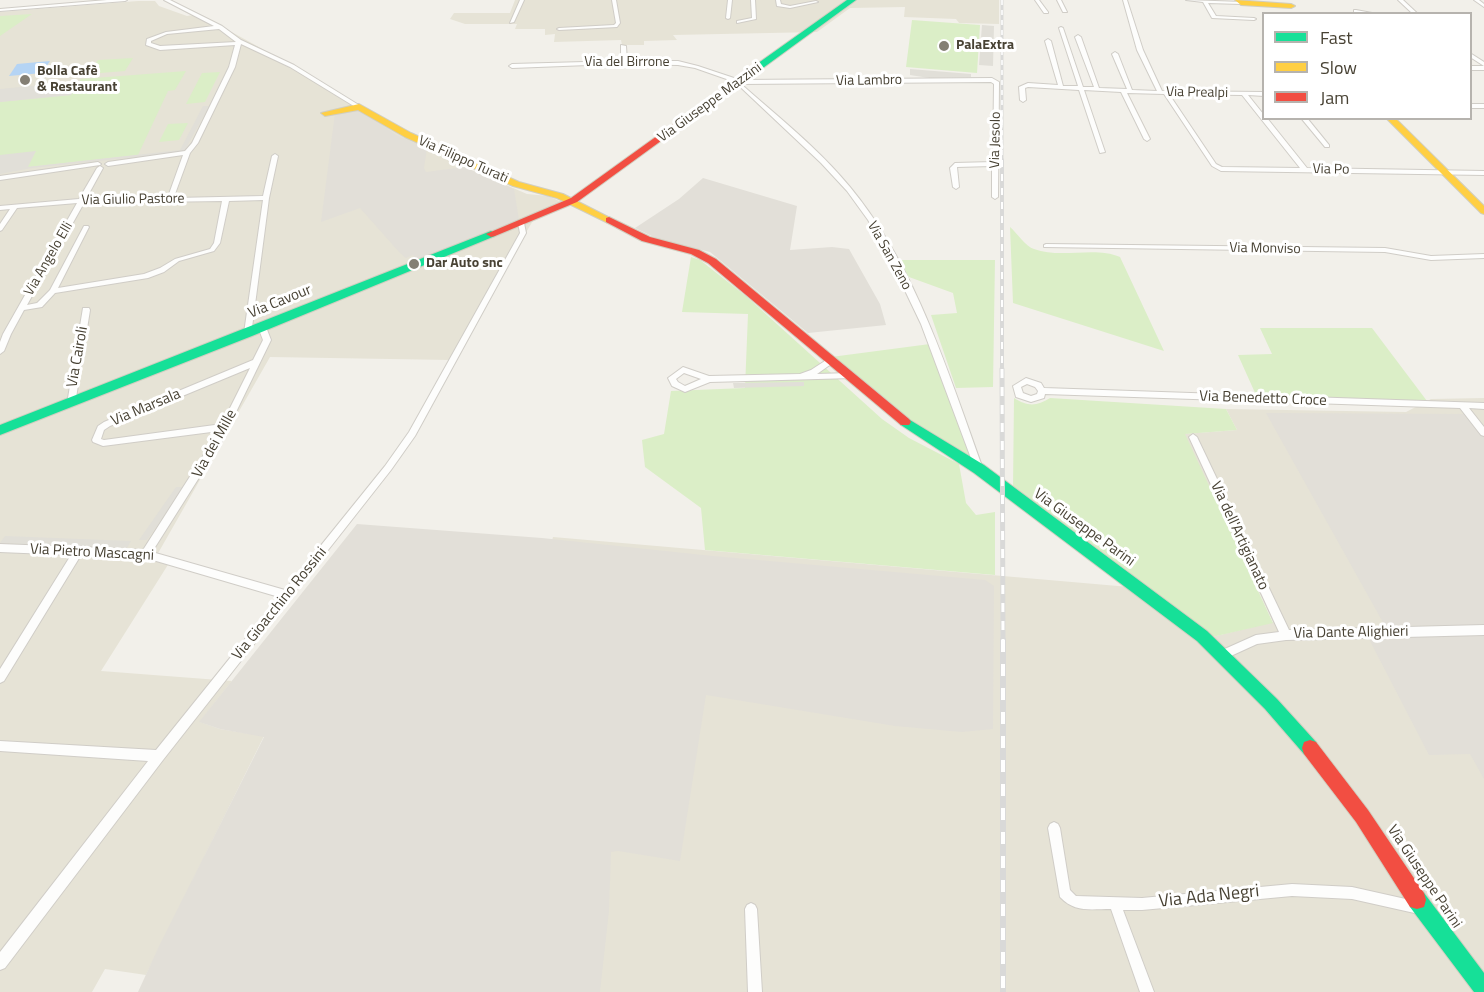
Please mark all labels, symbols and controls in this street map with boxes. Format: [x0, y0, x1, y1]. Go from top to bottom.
legend [1262, 12, 1472, 120]
text: Fast [1320, 24, 1353, 51]
place label: PalaExtra [956, 38, 1014, 54]
marker: PalaExtra [937, 39, 951, 53]
text: Slow [1320, 54, 1357, 81]
street label: Via del Birrone [584, 55, 670, 71]
street label: Via Giuseppe Mazzini [655, 60, 765, 146]
place label: Bolla Cafè & Restaurant [37, 64, 117, 96]
street label: Via Lambro [836, 72, 902, 90]
marker: Bolla Cafè & Restaurant [18, 73, 32, 87]
street label: Via Prealpi [1166, 84, 1228, 102]
text: Jam [1320, 84, 1349, 111]
street label: Via Jesolo [987, 111, 1005, 169]
street label: Via Filippo Turati [415, 133, 511, 187]
street label: Via Po [1312, 161, 1350, 179]
street label: Via Giulio Pastore [81, 191, 185, 209]
street label: Via Angelo Elli [21, 219, 77, 299]
street label: Via San Zeno [863, 219, 915, 293]
street label: Via Monviso [1229, 240, 1301, 258]
place label: Dar Auto snc [426, 256, 503, 272]
marker: Dar Auto snc [407, 257, 421, 271]
street label: Via Cavour [246, 281, 314, 323]
street label: Via Cairoli [64, 325, 92, 389]
street label: Via Marsala [109, 385, 183, 431]
street label: Via Benedetto Croce [1199, 388, 1327, 410]
street label: Via dei Mille [189, 407, 241, 481]
street label: Via dell'Artigianato [1206, 479, 1272, 593]
street label: Via Giuseppe Parini [1030, 485, 1138, 571]
street label: Via Pietro Mascagni [29, 541, 155, 565]
street label: Via Gioacchino Rossini [229, 544, 331, 664]
street label: Via Dante Alighieri [1293, 623, 1409, 643]
street label: Via Giuseppe Parini [1383, 822, 1465, 932]
street label: Via Ada Negri [1158, 881, 1260, 913]

